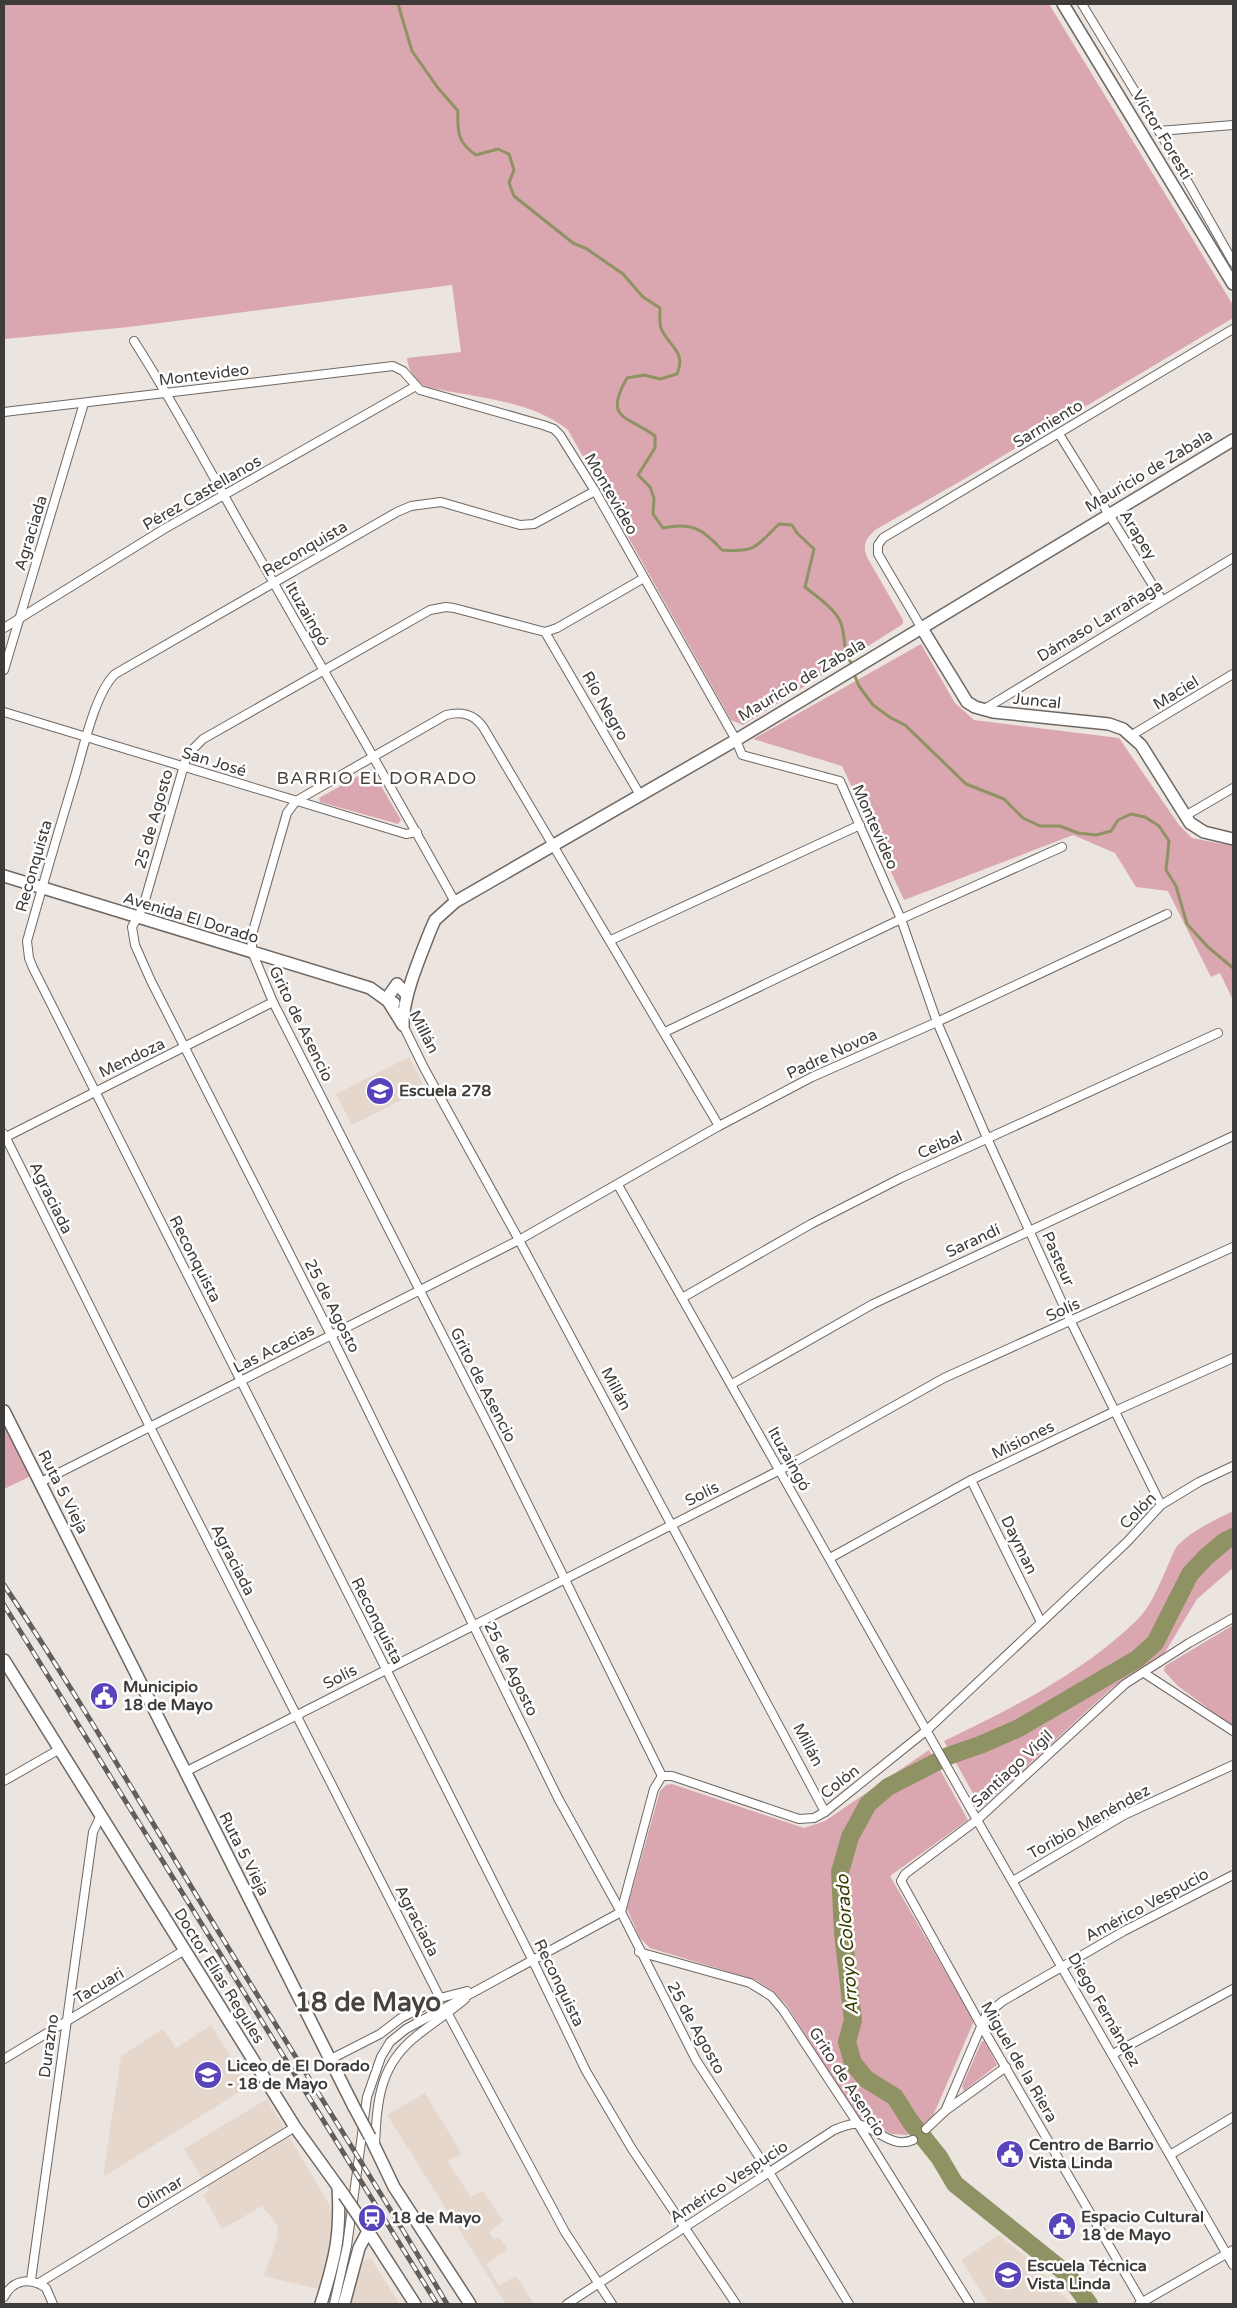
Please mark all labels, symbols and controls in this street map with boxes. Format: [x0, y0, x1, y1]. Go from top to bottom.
street label: Víctor Foresti [1127, 87, 1197, 183]
street label: Montevideo [158, 360, 250, 390]
street label: Sarmiento [1009, 395, 1087, 453]
street label: Mauricio de Zabala [1082, 425, 1216, 517]
street label: Montevideo [580, 450, 642, 538]
street label: Pérez Castellanos [139, 451, 265, 535]
street label: Agraciada [10, 493, 52, 573]
street label: Arapey [1115, 507, 1161, 564]
street label: Reconquista [259, 517, 351, 581]
street label: Dámaso Larrañaga [1033, 576, 1167, 666]
street label: Ituzaingó [281, 578, 333, 650]
street label: Mauricio de Zabala [735, 634, 869, 726]
street label: Río Negro [577, 668, 633, 744]
street label: Maciel [1149, 672, 1203, 714]
street label: Juncal [1012, 689, 1062, 713]
street label: San José [179, 743, 249, 781]
street label: 25 de Agosto [130, 767, 178, 871]
district label: BARRIO EL DORADO [276, 767, 478, 789]
street label: Montevideo [847, 781, 903, 873]
street label: Reconquista [11, 818, 57, 914]
street label: Avenida El Dorado [121, 888, 261, 948]
street label: Grito de Asencio [264, 963, 338, 1085]
street label: Millán [405, 1007, 443, 1057]
street label: Padre Novoa [783, 1024, 881, 1084]
street label: Mendoza [96, 1033, 168, 1083]
school or university icon: Escuela 278 [365, 1076, 395, 1106]
place label: Escuela 278 [399, 1081, 491, 1101]
street label: Ceibal [914, 1126, 966, 1164]
street label: Agraciada [25, 1159, 77, 1237]
street label: Reconquista [165, 1212, 225, 1306]
street label: Sarandí [943, 1220, 1003, 1262]
street label: Pasteur [1037, 1228, 1079, 1290]
street label: 25 de Agosto [300, 1256, 364, 1356]
street label: Solís [1043, 1294, 1083, 1326]
street label: Las Acacias [230, 1320, 318, 1378]
street label: Grito de Asencio [445, 1324, 521, 1446]
street label: Millán [596, 1364, 636, 1414]
street label: Misiones [988, 1416, 1058, 1464]
street label: Ituzaingó [763, 1423, 815, 1495]
street label: Ruta 5 Vieja [33, 1447, 93, 1537]
street label: Solís [682, 1477, 722, 1511]
street label: Colón [1115, 1488, 1161, 1534]
street label: Dayman [996, 1512, 1042, 1578]
street label: Agraciada [206, 1521, 260, 1599]
street label: Reconquista [347, 1574, 407, 1668]
street label: 25 de Agosto [480, 1619, 542, 1719]
street label: Solís [320, 1660, 360, 1694]
place label: Municipio 18 de Mayo [123, 1677, 213, 1715]
public building icon: Municipio 18 de Mayo [89, 1681, 119, 1711]
street label: Millán [788, 1720, 828, 1770]
street label: Santiago Vigil [967, 1726, 1057, 1812]
street label: Colón [816, 1761, 864, 1803]
street label: Toribio Menéndez [1024, 1780, 1154, 1864]
street label: Ruta 5 Vieja [214, 1809, 274, 1899]
street label: Américo Vespucio [1082, 1864, 1212, 1946]
water label: Arroyo Colorado [831, 1873, 863, 2016]
street label: Agraciada [390, 1882, 444, 1960]
street label: Doctor Elías Regules [169, 1905, 269, 2047]
street label: Reconquista [529, 1936, 589, 2030]
street label: Diego Fernández [1063, 1949, 1145, 2071]
street label: Tacuari [70, 1963, 128, 2009]
street label: 25 de Agosto [662, 1978, 730, 2078]
district label: 18 de Mayo [295, 1987, 441, 2018]
street label: Miguel de la Riera [976, 1998, 1062, 2126]
street label: Durazno [35, 2013, 63, 2079]
street label: Grito de Asencio [804, 2024, 890, 2140]
place label: Liceo de El Dorado - 18 de Mayo [227, 2056, 370, 2094]
school or university icon: Liceo de El Dorado - 18 de Mayo [193, 2060, 223, 2090]
place label: Centro de Barrio Vista Linda [1029, 2135, 1154, 2173]
street label: Américo Vespucio [666, 2136, 792, 2228]
public building icon: Centro de Barrio Vista Linda [995, 2139, 1025, 2169]
street label: Olimar [133, 2171, 188, 2215]
station icon: 18 de Mayo [357, 2203, 387, 2233]
place label: Espacio Cultural 18 de Mayo [1081, 2207, 1204, 2245]
place label: 18 de Mayo [391, 2208, 481, 2228]
public building icon: Espacio Cultural 18 de Mayo [1047, 2211, 1077, 2241]
place label: Escuela Técnica Vista Linda [1027, 2256, 1147, 2294]
school or university icon: Escuela Técnica Vista Linda [993, 2260, 1023, 2290]

